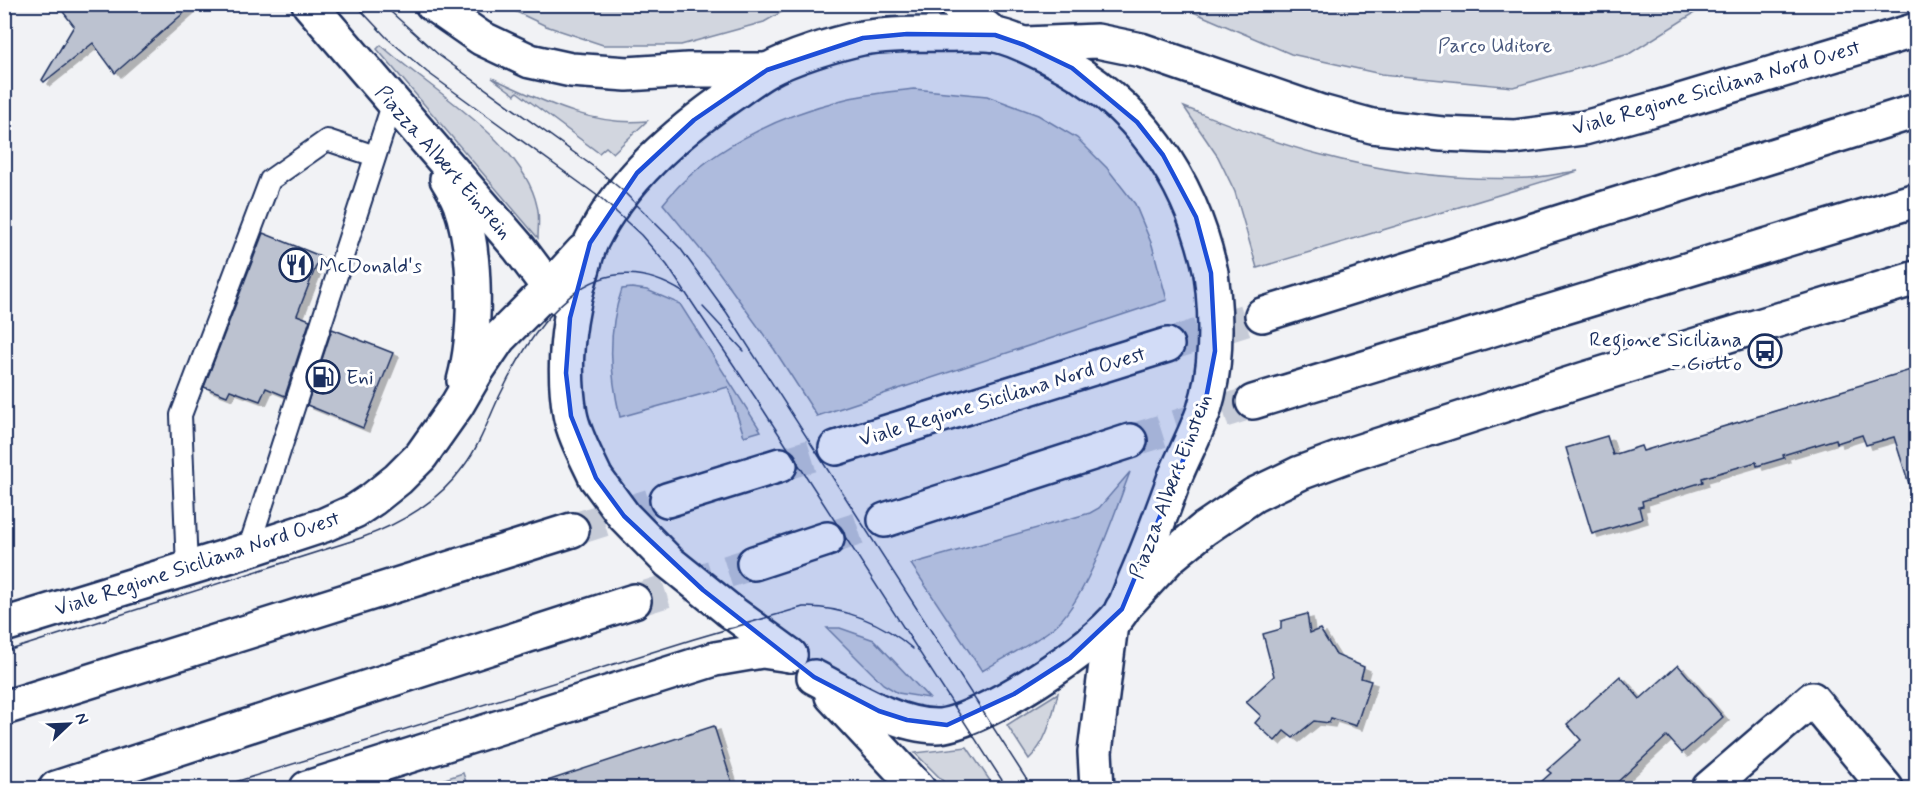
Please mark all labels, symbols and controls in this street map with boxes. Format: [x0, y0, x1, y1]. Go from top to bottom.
park label: Parco Uditore [1438, 32, 1552, 60]
street label: Viale Regione Siciliana Nord Ovest [1569, 33, 1864, 143]
street label: Piazza Albert Einstein [368, 80, 518, 246]
restaurant icon: McDonald's [278, 247, 314, 283]
place label: McDonald's [319, 252, 422, 280]
place label: Regione Siciliana - Giotto [1589, 326, 1742, 378]
bus stop icon: Regione Siciliana - Giotto [1747, 333, 1783, 369]
street label: Viale Regione Siciliana Nord Ovest [856, 340, 1150, 454]
fuel station icon: Eni [305, 359, 341, 395]
place label: Eni [346, 364, 374, 392]
street label: Piazza Albert Einstein [1123, 390, 1219, 583]
street label: Viale Regione Siciliana Nord Ovest [51, 504, 344, 623]
north arrow [39, 694, 99, 754]
text: N [70, 710, 93, 728]

